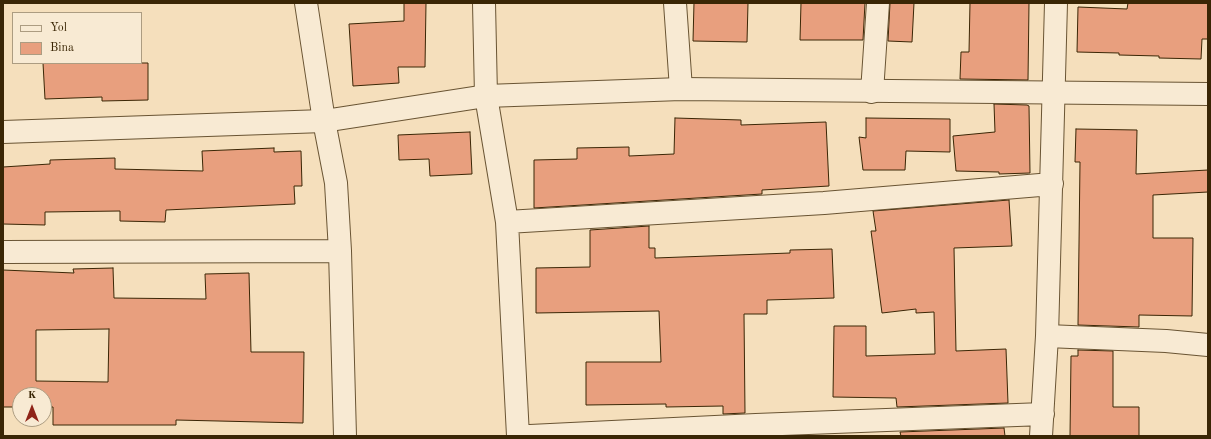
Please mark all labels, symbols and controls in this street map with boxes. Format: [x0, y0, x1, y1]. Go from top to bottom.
legend [12, 12, 142, 64]
text: Yol [50, 22, 67, 34]
text: Bina [50, 42, 74, 54]
north arrow [12, 387, 52, 427]
text: K [28, 390, 36, 401]

